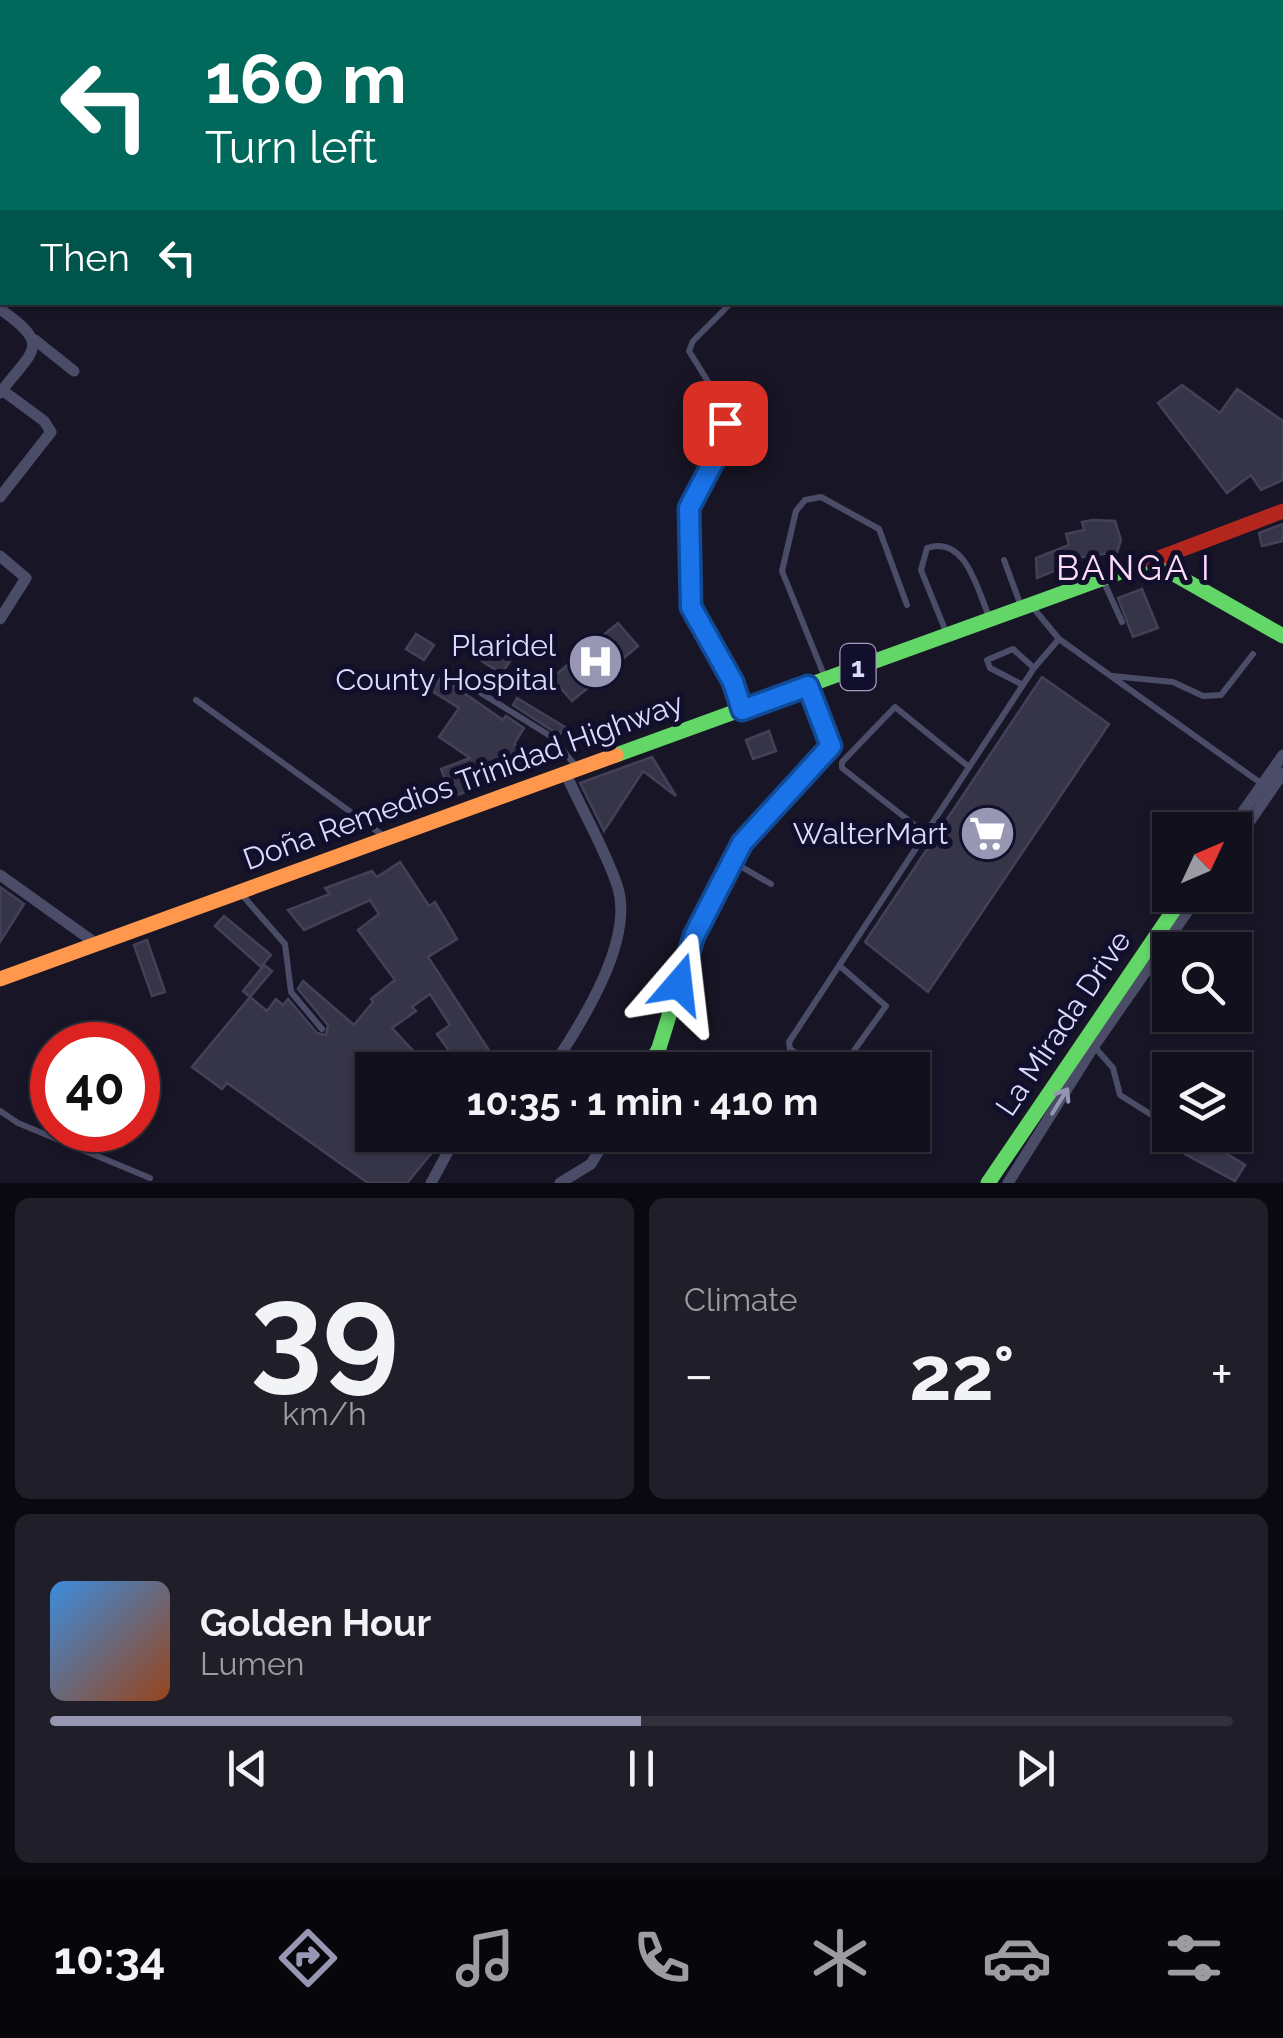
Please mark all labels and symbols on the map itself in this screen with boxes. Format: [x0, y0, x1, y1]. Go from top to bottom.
pin [683, 381, 768, 466]
district label: BANGA I [1056, 547, 1212, 588]
place label: Plaridel County Hospital [335, 628, 557, 697]
hospital icon: Plaridel County Hospital [565, 632, 625, 692]
road number: 1 [840, 644, 876, 690]
street label: Doña Remedios Trinidad Highway [238, 685, 688, 877]
supermarket icon: WalterMart [957, 803, 1017, 863]
north arrow [1152, 812, 1252, 912]
place label: WalterMart [793, 816, 948, 851]
street label: La Mirada Drive [988, 924, 1138, 1122]
position arrow [627, 932, 731, 1036]
speed limit sign: 40 [30, 1022, 160, 1152]
one-way arrow [1049, 1087, 1070, 1115]

